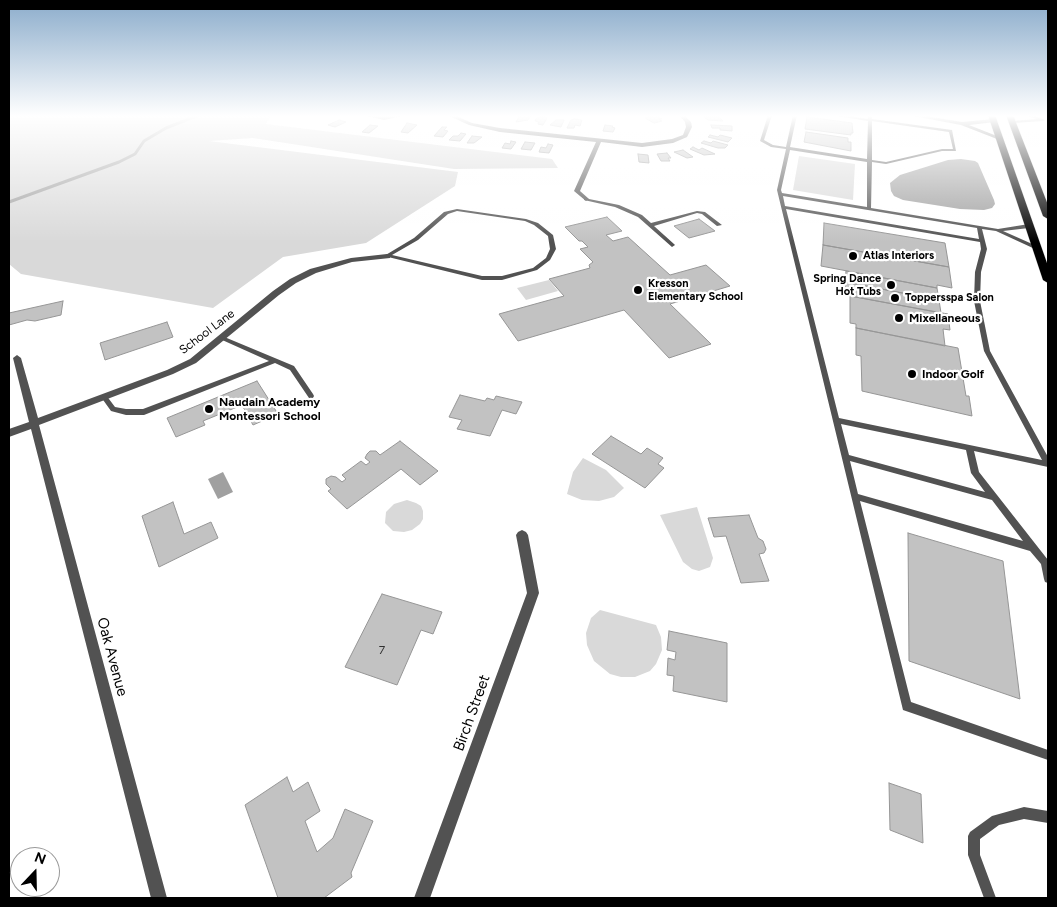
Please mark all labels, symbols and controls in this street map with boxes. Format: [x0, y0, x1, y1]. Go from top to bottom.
place label: Atlas Interiors [863, 249, 934, 263]
marker: Atlas Interiors [847, 250, 859, 262]
place label: Spring Dance Hot Tubs [813, 272, 881, 298]
place label: Kresson Elementary School [648, 277, 743, 303]
marker: Spring Dance Hot Tubs [885, 279, 897, 291]
marker: Kresson Elementary School [632, 284, 644, 296]
place label: Toppersspa Salon [905, 291, 994, 305]
marker: Toppersspa Salon [889, 292, 901, 304]
street label: School Lane [176, 306, 238, 358]
place label: Mixellaneous [909, 311, 980, 325]
marker: Mixellaneous [893, 312, 905, 324]
place label: Indoor Golf [922, 367, 984, 381]
marker: Indoor Golf [906, 368, 918, 380]
place label: Naudain Academy Montessori School [219, 395, 321, 423]
marker: Naudain Academy Montessori School [203, 403, 215, 415]
street label: Oak Avenue [93, 616, 131, 698]
house number: 7 [379, 643, 385, 657]
street label: Birch Street [450, 672, 494, 754]
north arrow [10, 847, 60, 897]
text: N [32, 849, 48, 868]

